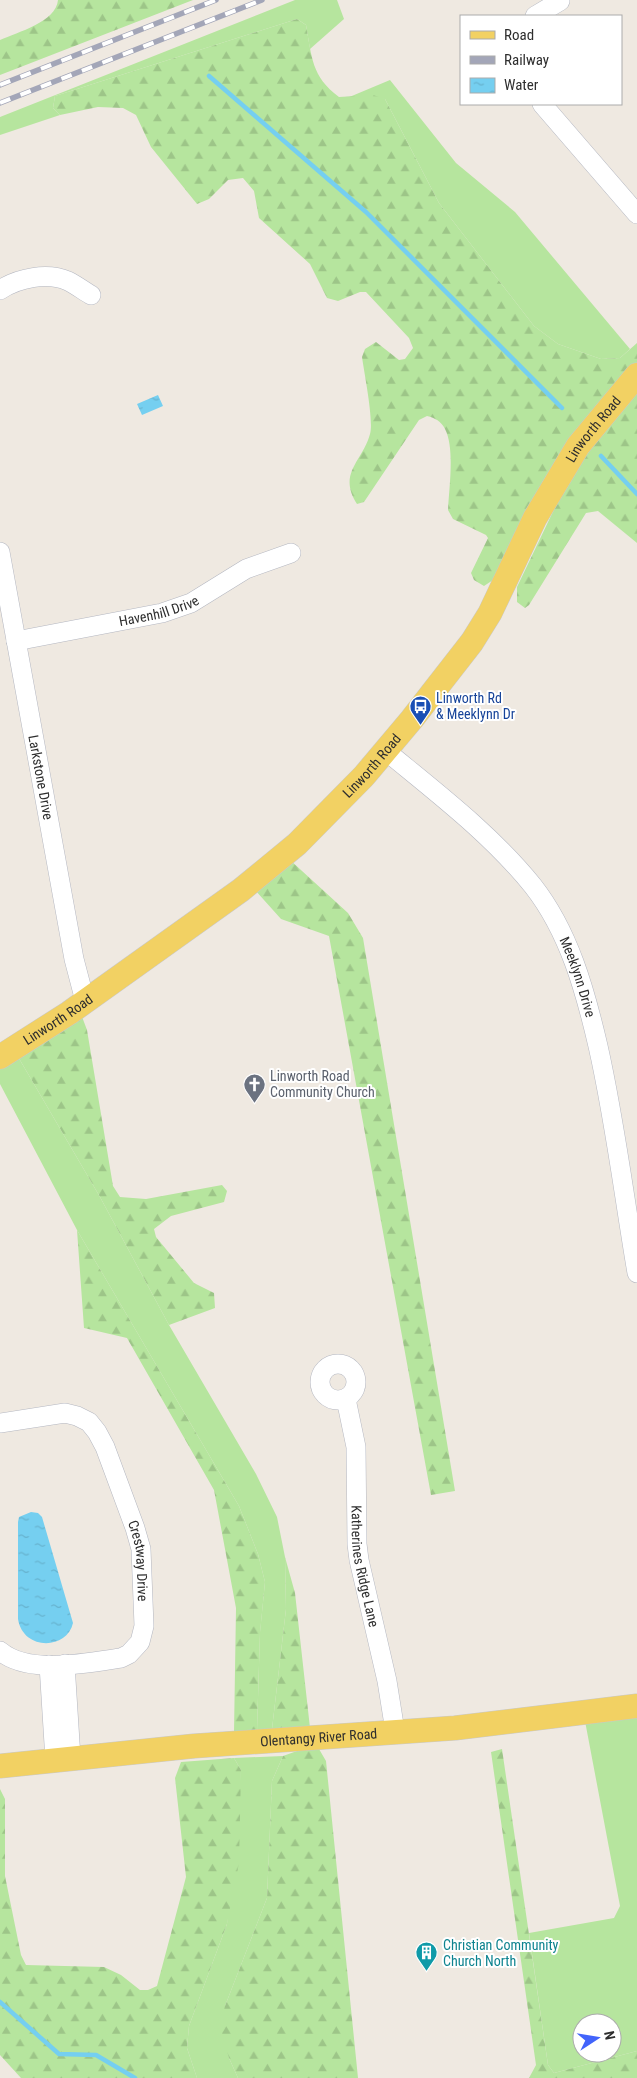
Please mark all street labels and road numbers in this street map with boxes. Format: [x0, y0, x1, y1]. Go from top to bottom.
street label: Linworth Road [562, 393, 624, 465]
street label: Havenhill Drive [118, 592, 202, 629]
street label: Linworth Road [339, 731, 404, 801]
street label: Larkstone Drive [25, 734, 57, 821]
street label: Meeklynn Drive [557, 934, 599, 1019]
street label: Linworth Road [20, 991, 96, 1048]
street label: Katherines Ridge Lane [349, 1505, 382, 1629]
street label: Crestway Drive [125, 1518, 151, 1602]
street label: Olentangy River Road [260, 1725, 378, 1749]

